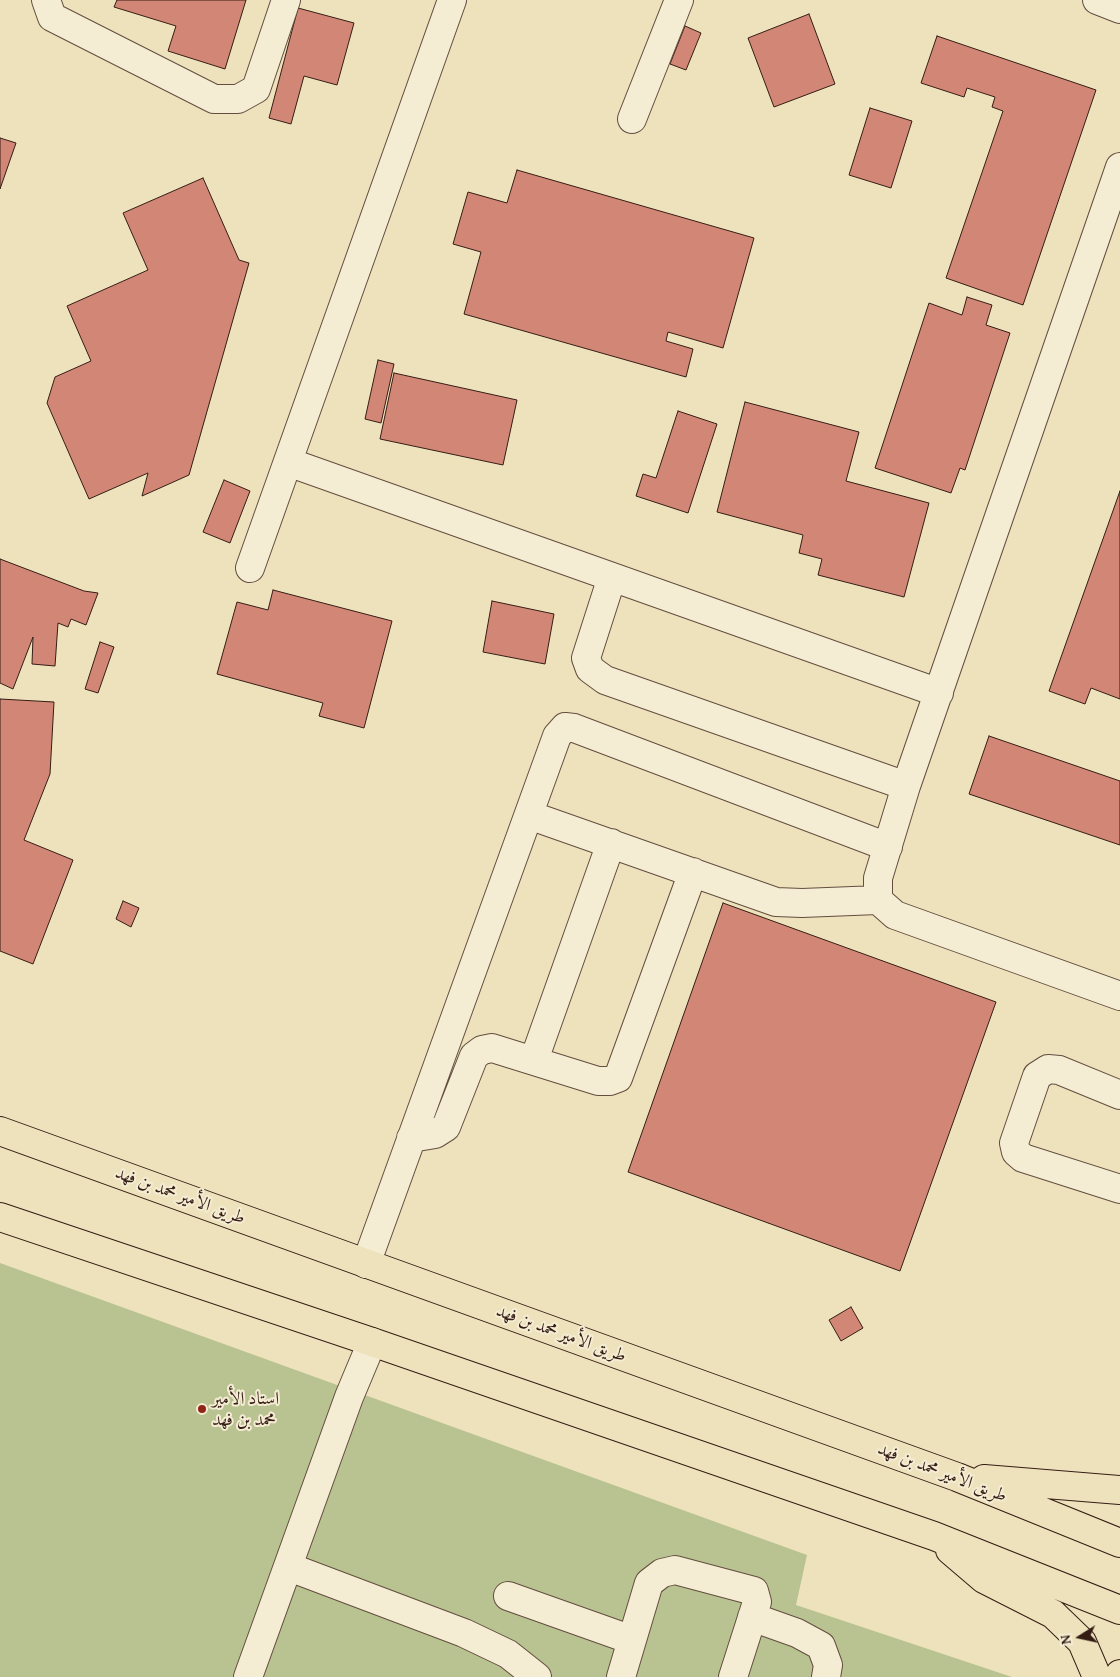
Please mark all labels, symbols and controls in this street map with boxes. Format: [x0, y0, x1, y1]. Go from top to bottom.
street label: طريق الأمير محمد بن فهد [112, 1162, 248, 1230]
street label: طريق الأمير محمد بن فهد [493, 1300, 629, 1368]
place label: استاد الأمير محمد بن فهد [212, 1388, 279, 1430]
marker: استاد الأمير محمد بن فهد [196, 1403, 208, 1415]
street label: طريق الأمير محمد بن فهد [874, 1438, 1010, 1508]
north arrow [1055, 1612, 1105, 1662]
text: N [1055, 1633, 1076, 1646]

